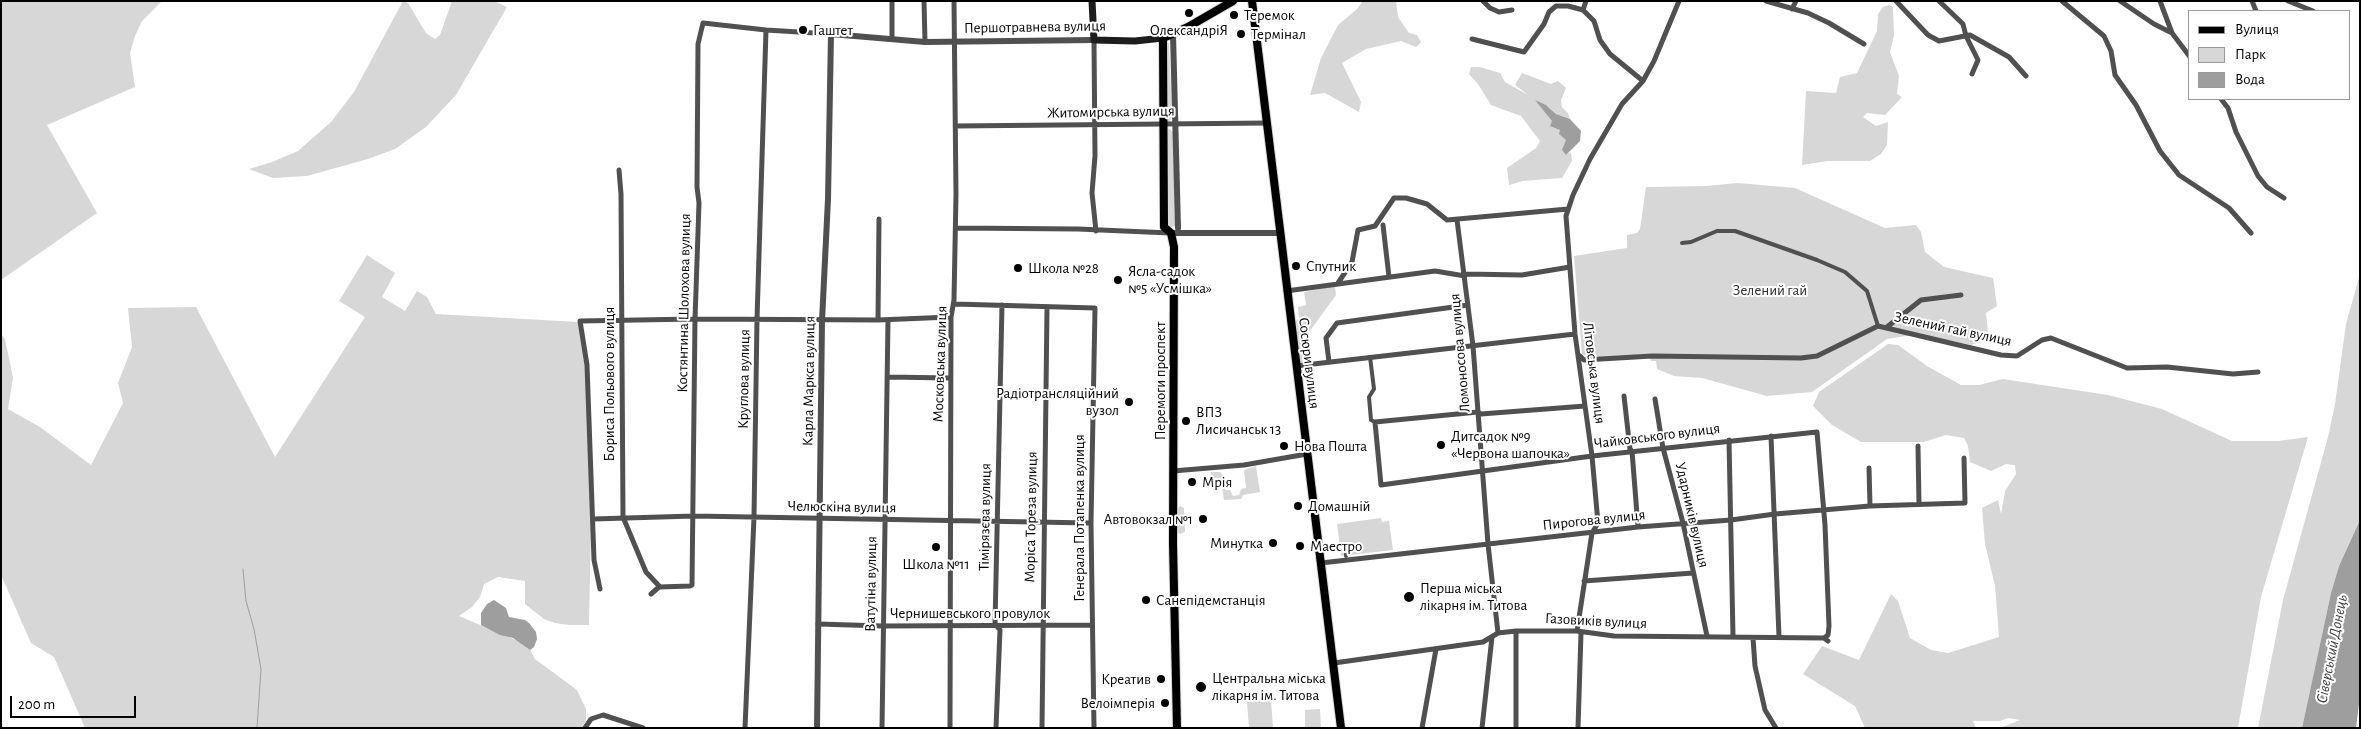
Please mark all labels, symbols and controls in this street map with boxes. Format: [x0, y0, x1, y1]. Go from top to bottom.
place label: Теремок [1244, 6, 1295, 24]
marker: ОлександріЯ [1183, 7, 1195, 19]
marker: Теремок [1228, 9, 1240, 21]
legend [2188, 10, 2351, 100]
street label: Першотравнева вулиця [964, 17, 1106, 37]
place label: Гаштет [813, 21, 853, 39]
place label: ОлександріЯ [1150, 21, 1228, 39]
text: Вулиця [2235, 22, 2279, 37]
marker: Гаштет [797, 24, 809, 36]
place label: Термінал [1251, 25, 1306, 43]
marker: Термінал [1235, 28, 1247, 40]
text: Парк [2235, 47, 2266, 62]
text: Вода [2235, 72, 2265, 87]
street label: Житомирська вулиця [1047, 102, 1175, 122]
street label: Костянтина Шолохова вулиця [673, 213, 695, 393]
place label: Спутник [1306, 257, 1356, 275]
place label: Школа №28 [1028, 259, 1099, 277]
marker: Спутник [1290, 260, 1302, 272]
marker: Школа №28 [1012, 262, 1024, 274]
place label: Ясла-садок №5 «Усмішка» [1128, 262, 1212, 297]
marker: Ясла-садок №5 «Усмішка» [1112, 274, 1124, 286]
park label: Зелений гай [1733, 281, 1807, 299]
street label: Ломоносова вулиця [1446, 293, 1474, 413]
street label: Московська вулиця [929, 305, 951, 423]
street label: Бориса Польового вулиця [600, 307, 618, 461]
street label: Зелений гай вулиця [1893, 308, 2013, 350]
street label: Карла Маркса вулиця [799, 316, 819, 446]
street label: Сосюри вулиця [1294, 316, 1324, 410]
street label: Літовська вулиця [1579, 321, 1609, 425]
street label: Перемоги проспект [1151, 322, 1169, 440]
street label: Круглова вулиця [734, 329, 754, 429]
place label: Радіотрансляційний вузол [996, 384, 1119, 419]
marker: Радіотрансляційний вузол [1123, 396, 1135, 408]
place label: ВПЗ Лисичанськ 13 [1196, 403, 1281, 438]
marker: ВПЗ Лисичанськ 13 [1180, 415, 1192, 427]
street label: Чайковського вулиця [1593, 419, 1721, 453]
place label: Дитсадок №9 «Червона шапочка» [1451, 427, 1570, 462]
street label: Генерала Потапенка вулиця [1070, 434, 1088, 602]
place label: Нова Пошта [1294, 437, 1367, 455]
marker: Дитсадок №9 «Червона шапочка» [1435, 439, 1447, 451]
marker: Нова Пошта [1278, 440, 1290, 452]
street label: Моріса Тореза вулиця [1021, 451, 1041, 583]
street label: Ударників вулиця [1671, 461, 1713, 569]
street label: Тімірязєва вулиця [975, 463, 995, 571]
place label: Мрія [1202, 473, 1232, 491]
marker: Мрія [1186, 476, 1198, 488]
street label: Челюскіна вулиця [788, 497, 896, 517]
place label: Домашній [1308, 497, 1371, 515]
marker: Домашній [1292, 500, 1304, 512]
street label: Пирогова вулиця [1542, 506, 1646, 534]
place label: Автовокзал №1 [1103, 510, 1193, 528]
marker: Автовокзал №1 [1197, 513, 1209, 525]
place label: Минутка [1210, 534, 1263, 552]
street label: Ватутіна вулиця [861, 536, 881, 632]
marker: Минутка [1267, 537, 1279, 549]
place label: Маестро [1310, 537, 1362, 555]
marker: Маестро [1294, 540, 1306, 552]
marker: Школа №11 [930, 541, 942, 553]
place label: Школа №11 [902, 555, 970, 573]
place label: Перша міська лікарня ім. Титова [1420, 579, 1527, 614]
marker: Перша міська лікарня ім. Титова [1402, 590, 1416, 604]
place label: Санепідемстанція [1156, 591, 1265, 609]
water label: Сіверський Донець [2312, 593, 2352, 705]
marker: Санепідемстанція [1140, 594, 1152, 606]
street label: Чернишевського провулок [890, 604, 1050, 622]
street label: Газовиків вулиця [1545, 609, 1647, 633]
place label: Центральна міська лікарня ім. Титова [1212, 669, 1326, 704]
place label: Креатив [1101, 670, 1151, 688]
marker: Креатив [1155, 673, 1167, 685]
marker: Центральна міська лікарня ім. Титова [1194, 680, 1208, 694]
scale bar [12, 686, 139, 718]
place label: Велоімперія [1080, 694, 1155, 712]
text: 200 m [18, 697, 55, 712]
marker: Велоімперія [1159, 697, 1171, 709]

